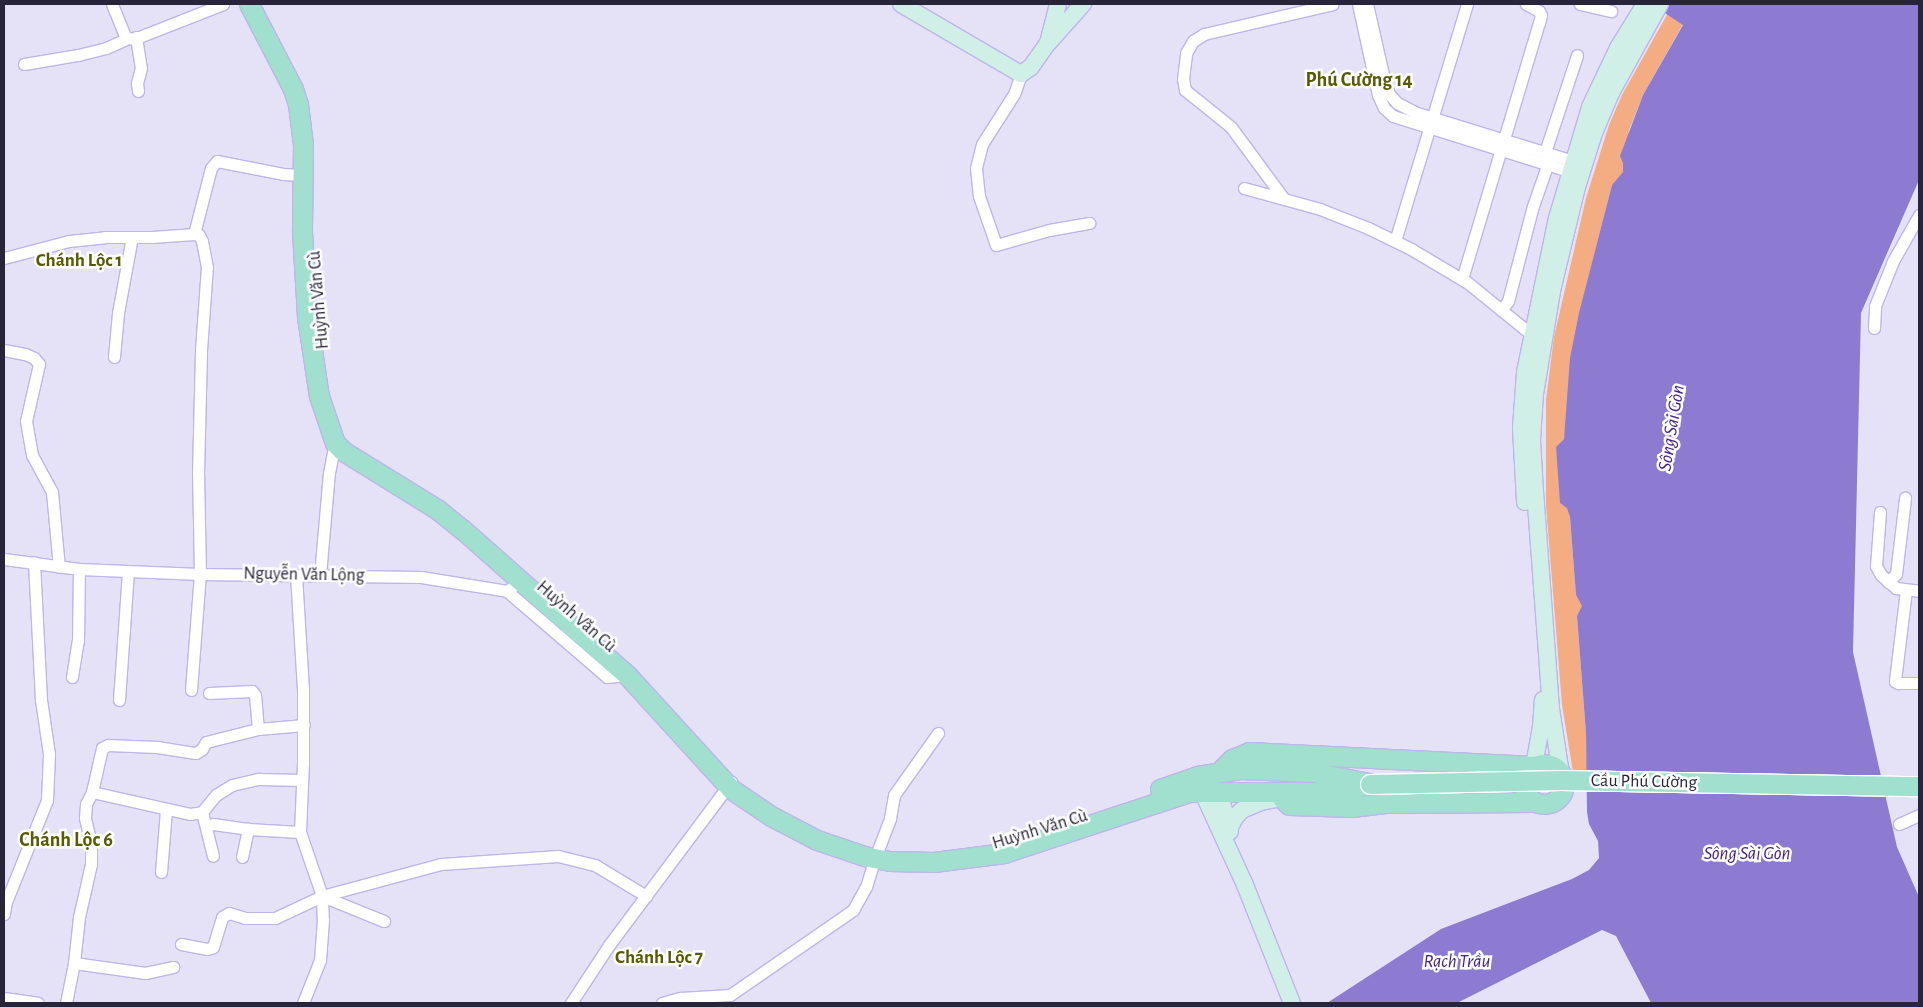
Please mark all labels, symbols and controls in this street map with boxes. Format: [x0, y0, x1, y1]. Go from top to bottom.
district label: Phú Cường 14 [1305, 68, 1413, 92]
district label: Chánh Lộc 1 [36, 250, 122, 272]
street label: Huỳnh Văn Cù [304, 250, 334, 350]
water label: Sông Sài Gòn [1654, 383, 1690, 473]
street label: Nguyễn Văn Lộng [243, 563, 365, 587]
street label: Huỳnh Văn Cù [532, 577, 620, 657]
street label: Cầu Phú Cường [1591, 770, 1697, 794]
street label: Huỳnh Văn Cù [990, 805, 1090, 855]
district label: Chánh Lộc 6 [19, 828, 113, 852]
water label: Sông Sài Gòn [1704, 843, 1790, 865]
district label: Chánh Lộc 7 [615, 947, 703, 969]
water label: Rạch Trầu [1424, 951, 1490, 973]

